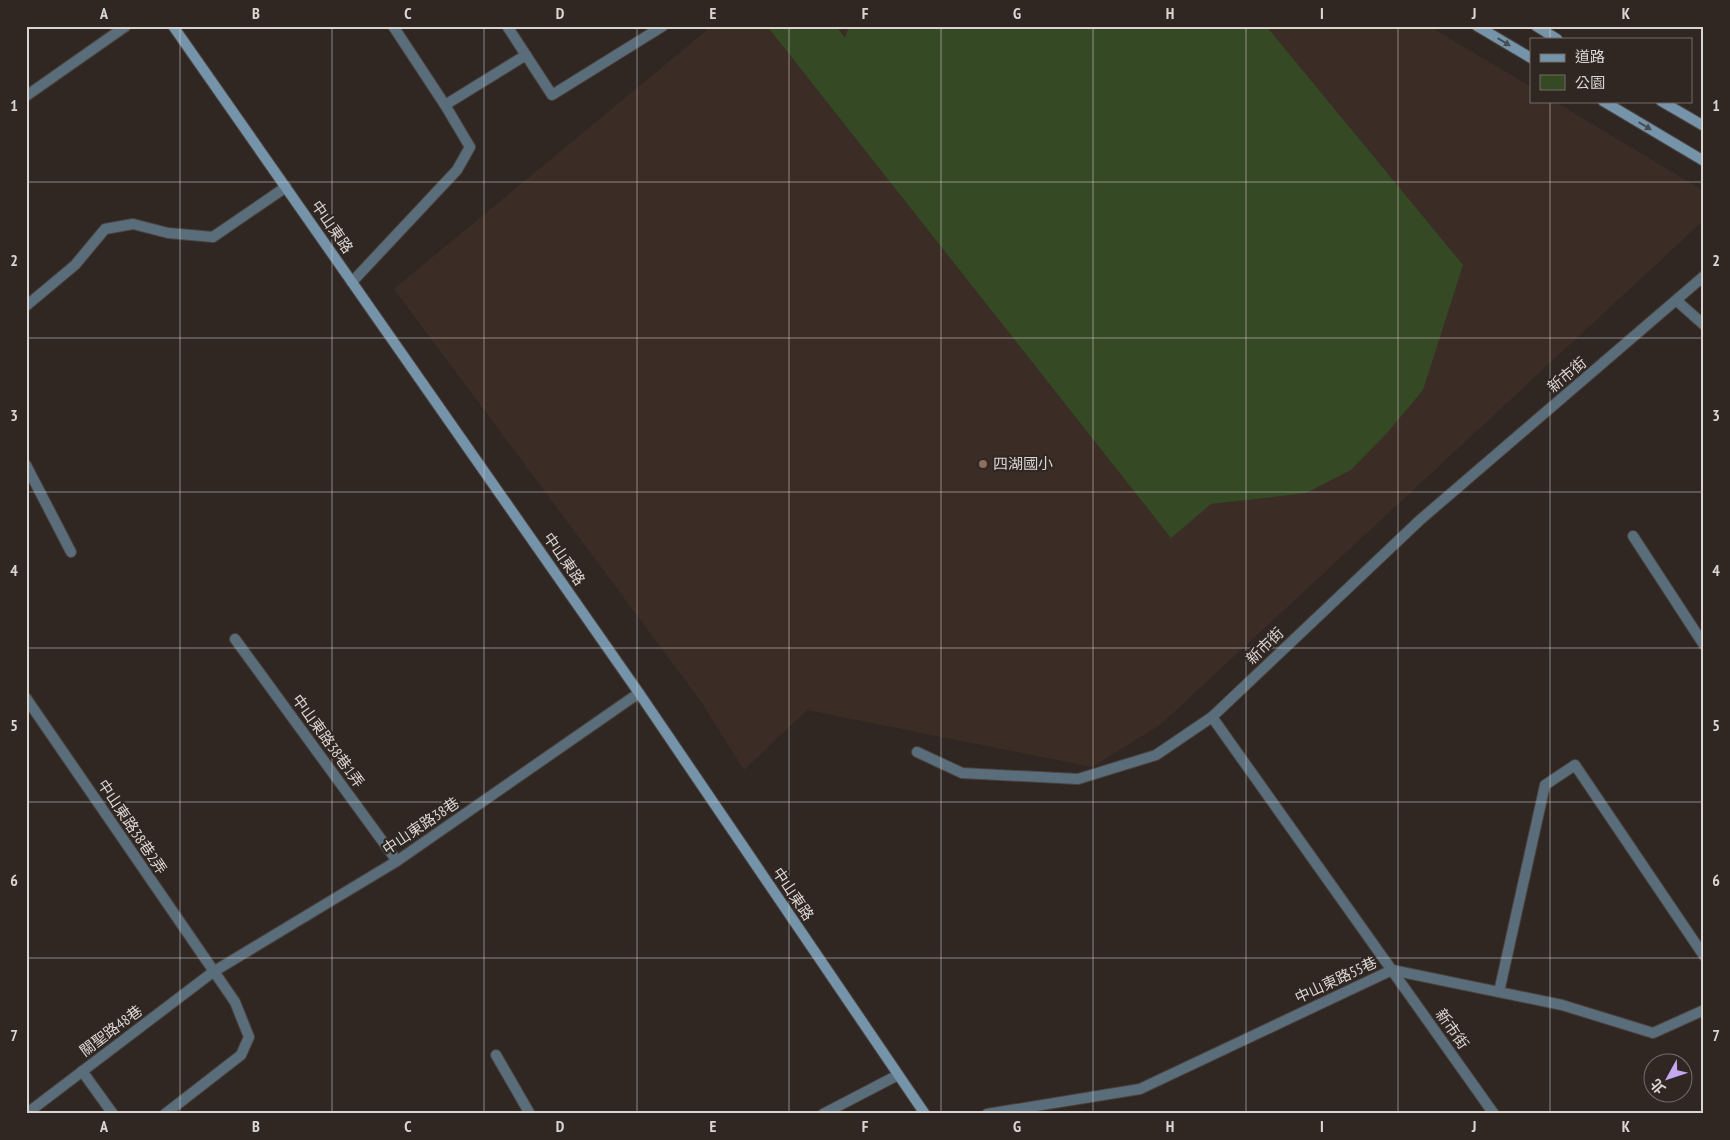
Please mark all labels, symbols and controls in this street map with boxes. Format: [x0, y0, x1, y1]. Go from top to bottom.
text: A [99, 3, 109, 23]
text: B [252, 3, 260, 23]
text: C [404, 3, 412, 23]
text: D [556, 3, 565, 23]
text: E [710, 3, 717, 23]
text: F [862, 3, 869, 23]
text: G [1013, 3, 1021, 23]
text: H [1166, 3, 1174, 23]
text: I [1320, 3, 1324, 23]
text: J [1471, 3, 1476, 23]
text: K [1622, 3, 1631, 23]
one-way arrow [1498, 38, 1511, 47]
legend [1530, 38, 1692, 102]
text: 道路 [1575, 47, 1605, 66]
text: 公園 [1575, 73, 1605, 92]
text: 1 [10, 95, 18, 115]
text: 1 [1712, 95, 1720, 115]
one-way arrow [1638, 122, 1651, 131]
street label: 中山東路 [307, 197, 357, 257]
text: 2 [10, 250, 18, 270]
text: 2 [1712, 250, 1720, 270]
street label: 新市街 [1543, 353, 1590, 396]
text: 3 [10, 405, 18, 425]
text: 3 [1712, 405, 1720, 425]
place label: 四湖國小 [993, 454, 1053, 473]
marker: 四湖國小 [977, 458, 989, 470]
street label: 中山東路 [539, 529, 589, 589]
text: 4 [10, 560, 18, 580]
text: 4 [1712, 560, 1720, 580]
street label: 新市街 [1242, 623, 1287, 668]
street label: 中山東路38巷1弄 [288, 691, 368, 791]
text: 5 [10, 715, 18, 735]
text: 5 [1712, 715, 1720, 735]
street label: 中山東路38巷2弄 [94, 776, 171, 878]
street label: 中山東路38巷 [379, 793, 463, 858]
street label: 中山東路 [769, 864, 818, 924]
text: 6 [10, 870, 18, 890]
text: 6 [1712, 870, 1720, 890]
street label: 中山東路55巷 [1292, 952, 1380, 1007]
street label: 關聖路48巷 [76, 1001, 146, 1060]
street label: 新市街 [1432, 1005, 1473, 1053]
text: 7 [10, 1025, 18, 1045]
text: 7 [1712, 1025, 1720, 1045]
north arrow [1642, 1052, 1692, 1102]
text: 北 [1647, 1075, 1669, 1098]
text: A [99, 1116, 109, 1136]
text: B [252, 1116, 260, 1136]
text: C [404, 1116, 412, 1136]
text: D [556, 1116, 565, 1136]
text: E [710, 1116, 717, 1136]
text: F [862, 1116, 869, 1136]
text: G [1013, 1116, 1021, 1136]
text: H [1166, 1116, 1174, 1136]
text: I [1320, 1116, 1324, 1136]
text: J [1471, 1116, 1476, 1136]
text: K [1622, 1116, 1631, 1136]

